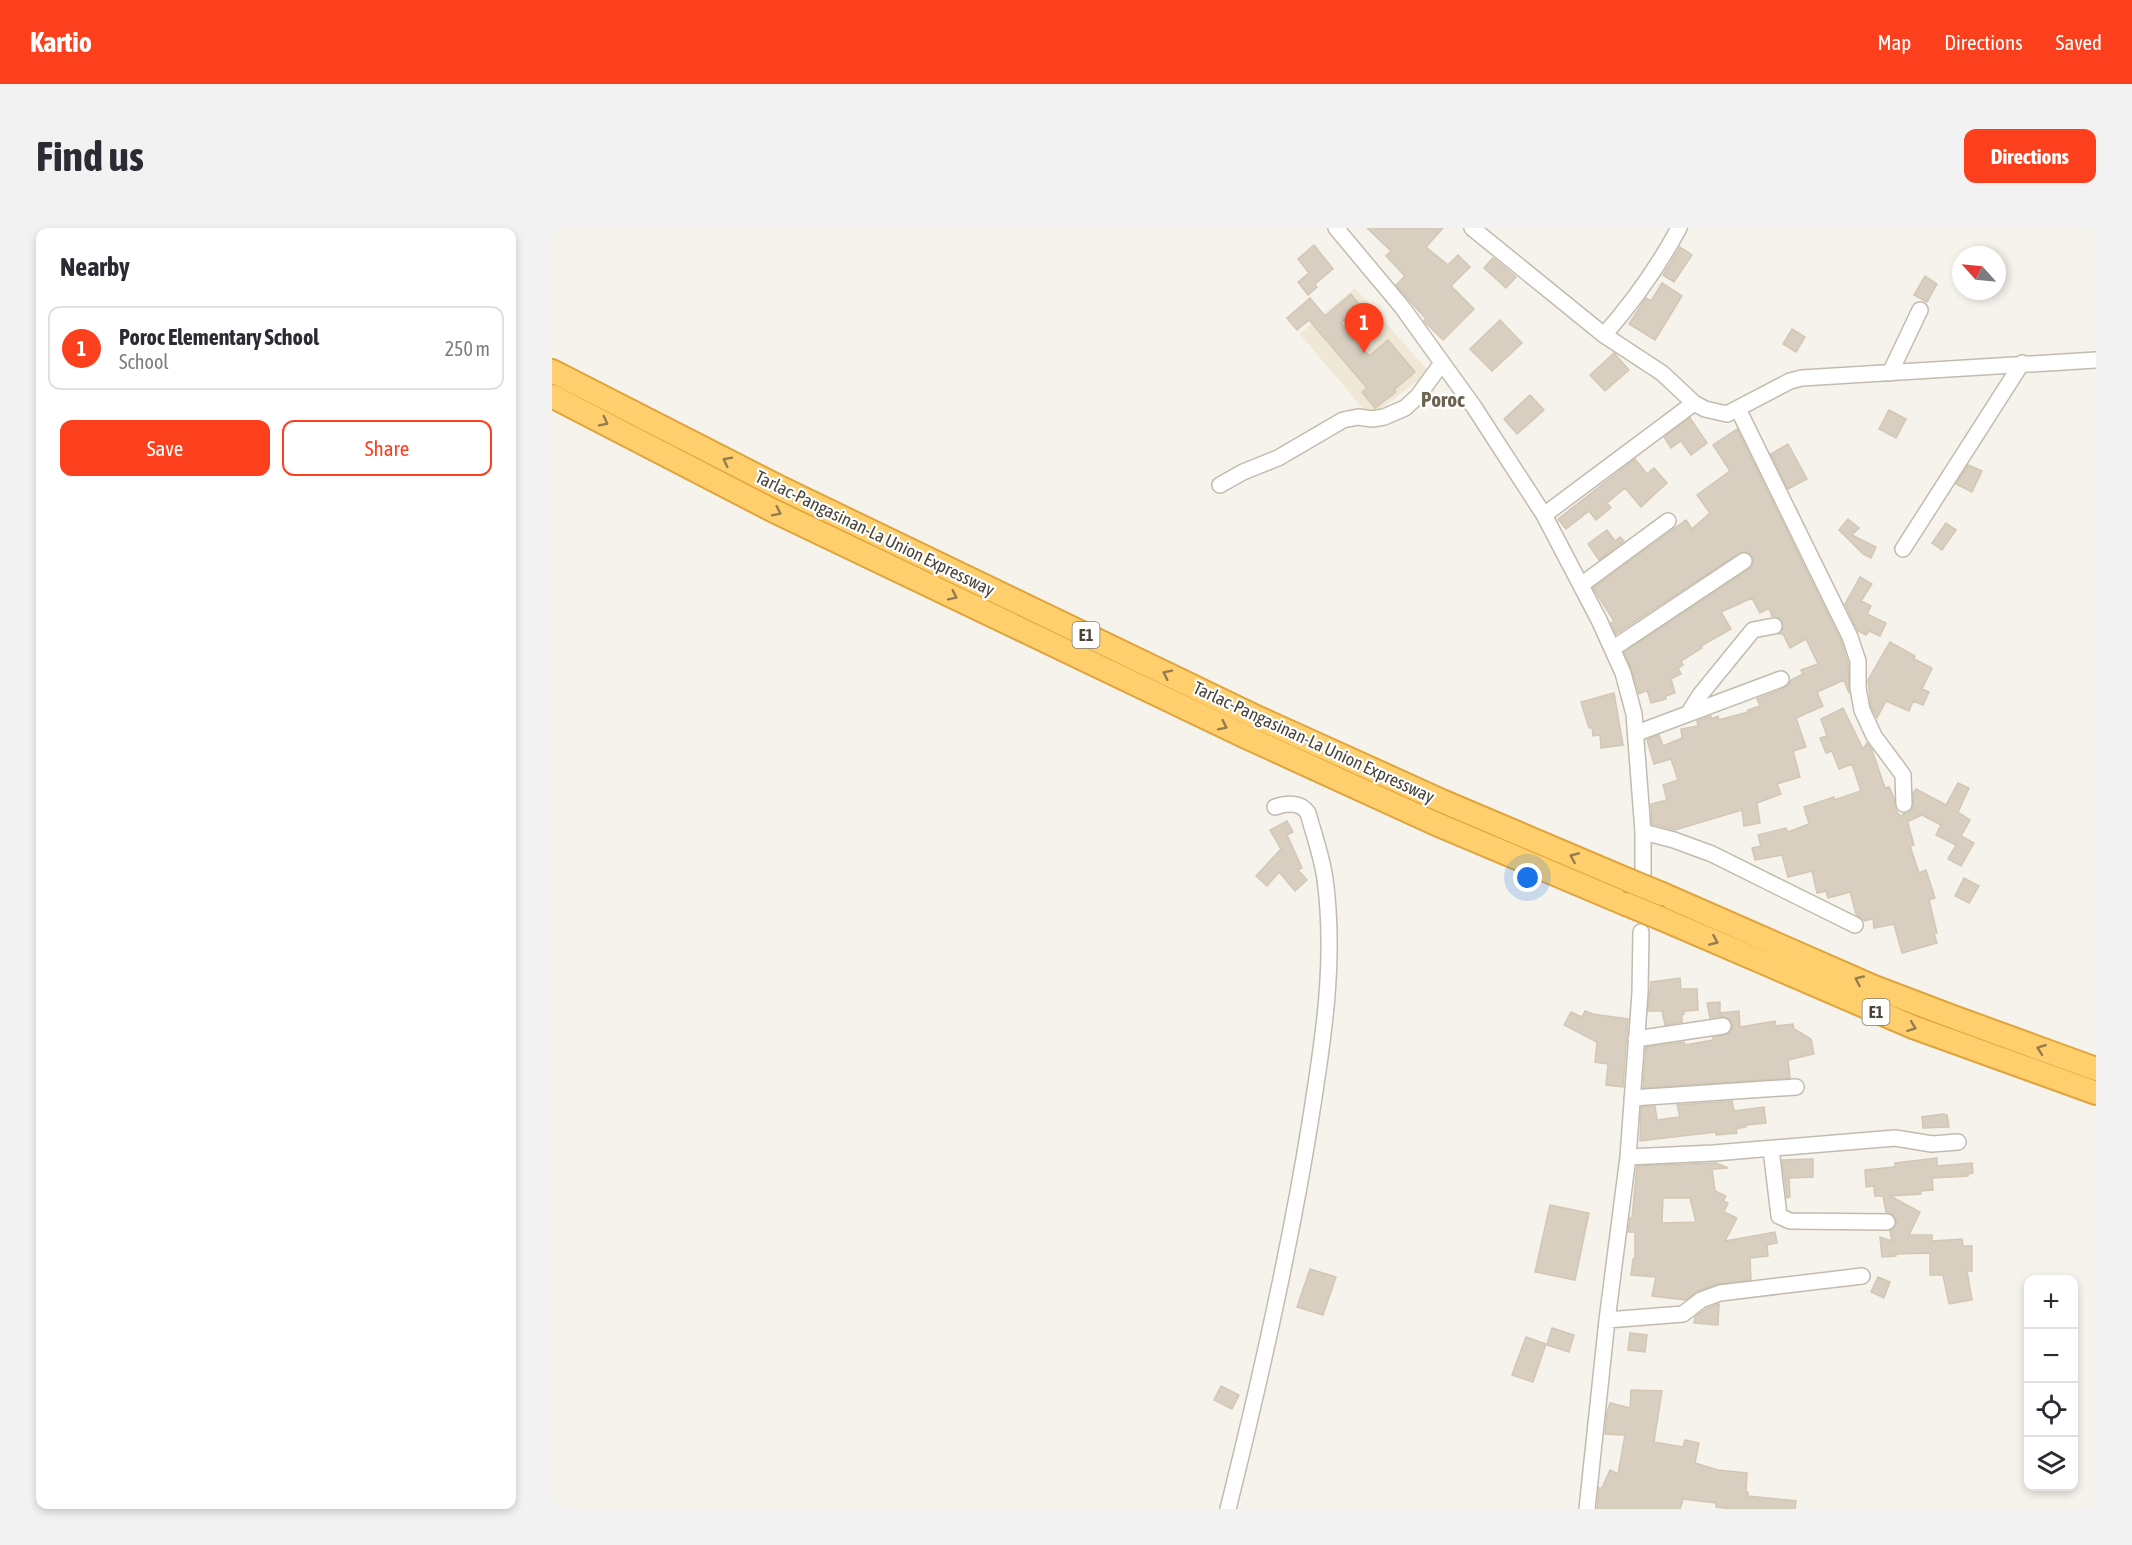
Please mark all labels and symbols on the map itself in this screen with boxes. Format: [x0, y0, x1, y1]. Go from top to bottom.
north arrow [1952, 246, 2006, 300]
pin: 1 [1344, 304, 1384, 353]
district label: Poroc [1421, 387, 1465, 411]
one-way arrow [598, 415, 609, 426]
one-way arrow [722, 457, 733, 468]
street label: Tarlac-Pangasinan-La Union Expressway [752, 466, 998, 600]
one-way arrow [771, 505, 782, 516]
one-way arrow [947, 588, 958, 600]
road number: E1 [1072, 622, 1100, 648]
one-way arrow [1162, 669, 1173, 681]
street label: Tarlac-Pangasinan-La Union Expressway [1190, 677, 1438, 807]
one-way arrow [1217, 719, 1228, 731]
one-way arrow [1570, 852, 1581, 864]
your location [1513, 863, 1542, 892]
one-way arrow [1707, 934, 1718, 946]
one-way arrow [1854, 975, 1865, 987]
road number: E1 [1862, 999, 1890, 1025]
one-way arrow [1906, 1019, 1917, 1032]
one-way arrow [2036, 1044, 2047, 1057]

